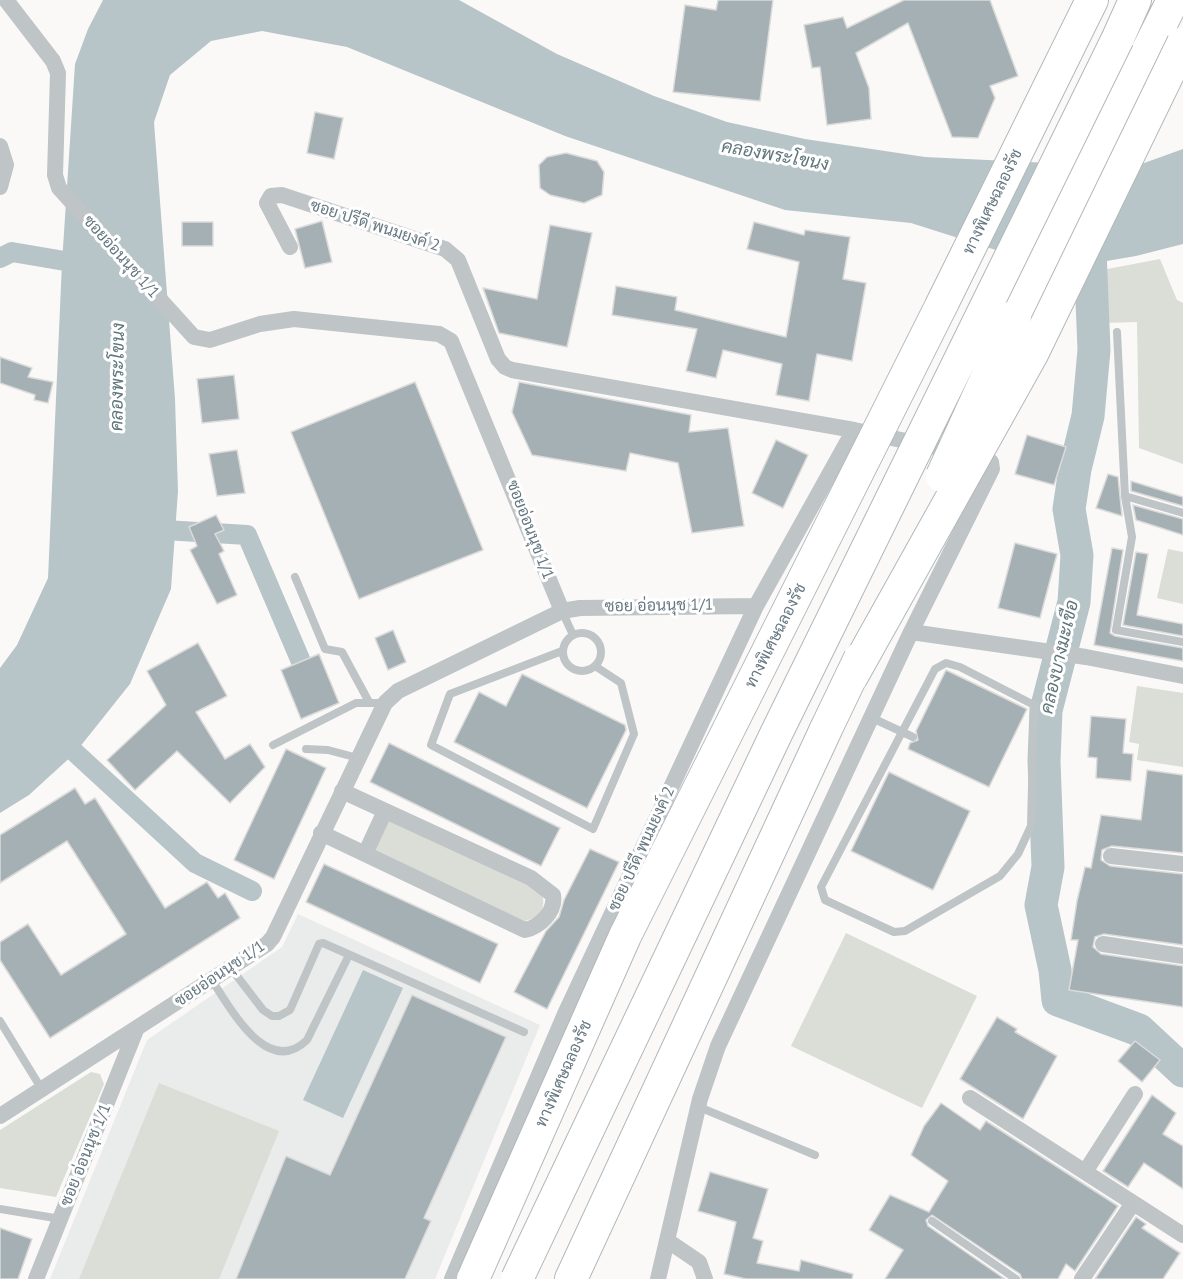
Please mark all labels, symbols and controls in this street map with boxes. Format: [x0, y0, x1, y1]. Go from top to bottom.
water label: คลองพระโขนง [720, 136, 830, 176]
street label: ทางพิเศษฉลองรัช [959, 146, 1027, 258]
street label: ซอย ปรีดี พนมยงค์ 2 [308, 196, 442, 256]
street label: ซอยอ่อนนุช 1/1 [79, 212, 163, 302]
water label: คลองพระโขนง [106, 323, 130, 431]
street label: ซอยอ่อนนุช 1/1 [502, 478, 558, 582]
street label: ทางพิเศษฉลองรัช [741, 580, 811, 692]
street label: ซอย อ่อนนุช 1/1 [604, 595, 714, 617]
water label: คลองบางมะเขือ [1036, 598, 1084, 716]
street label: ซอย ปรีดี พนมยงค์ 2 [605, 784, 679, 914]
street label: ซอยอ่อนนุช 1/1 [171, 937, 269, 1011]
street label: ทางพิเศษฉลองรัช [532, 1018, 596, 1130]
street label: ซอย อ่อนนุช 1/1 [57, 1101, 115, 1209]

